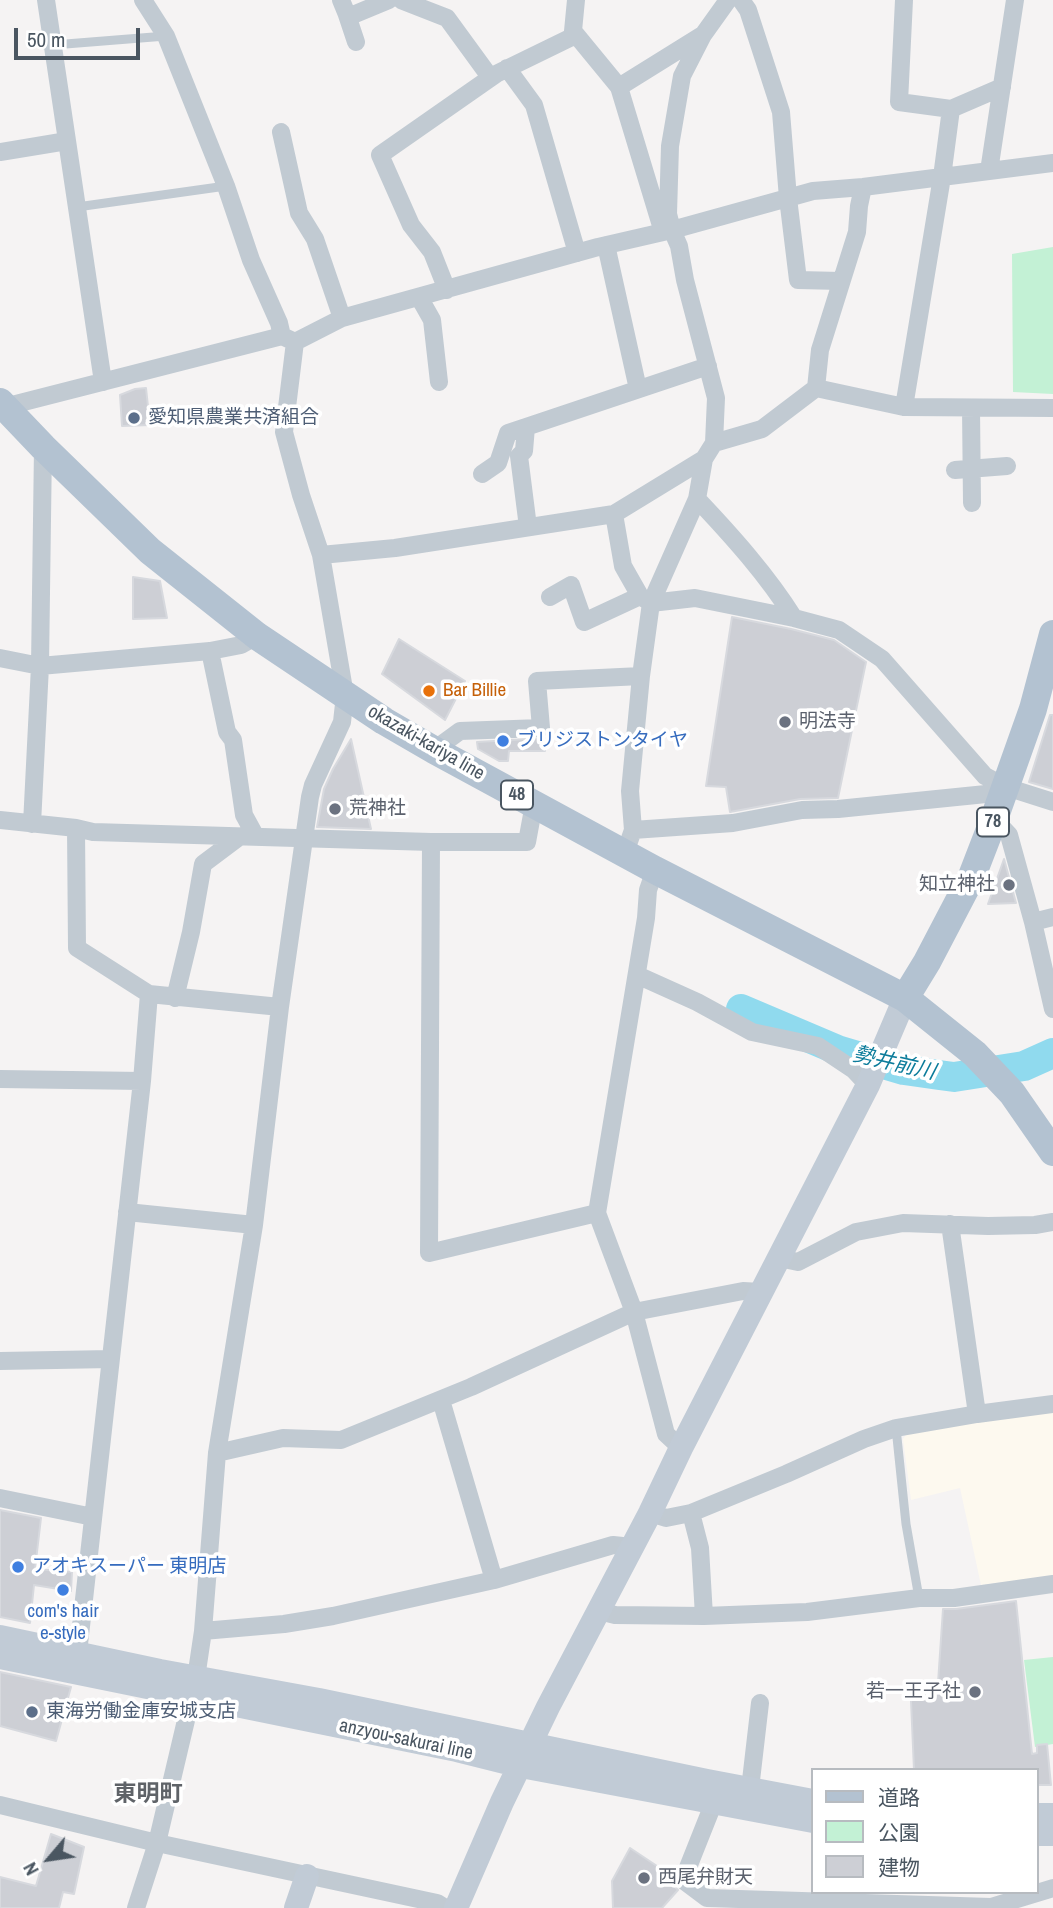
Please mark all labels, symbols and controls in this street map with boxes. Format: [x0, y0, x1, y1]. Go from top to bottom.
scale bar [18, 14, 144, 58]
text: 50 m [27, 25, 65, 54]
place label: 愛知県農業共済組合 [148, 407, 319, 429]
marker: 愛知県農業共済組合 [126, 410, 142, 426]
place label: Bar Billie [443, 680, 506, 702]
marker: Bar Billie [421, 683, 437, 699]
street label: okazaki-kariya line [364, 700, 488, 786]
place label: 明法寺 [799, 711, 856, 733]
marker: 明法寺 [777, 714, 793, 730]
place label: ブリジストンタイヤ [517, 730, 688, 752]
marker: ブリジストンタイヤ [495, 733, 511, 749]
road number: 48 [501, 780, 533, 810]
place label: 荒神社 [349, 798, 406, 820]
marker: 荒神社 [327, 801, 343, 817]
road number: 78 [977, 808, 1009, 836]
place label: 知立神社 [919, 874, 995, 896]
marker: 知立神社 [1001, 877, 1017, 893]
water label: 勢井前川 [850, 1042, 938, 1086]
place label: アオキスーパー 東明店 [32, 1556, 226, 1578]
marker: アオキスーパー 東明店 [10, 1559, 26, 1575]
marker: com's hair e-style [55, 1582, 71, 1598]
place label: com's hair e-style [27, 1601, 99, 1645]
place label: 若一王子社 [866, 1681, 961, 1703]
marker: 若一王子社 [967, 1684, 983, 1700]
place label: 東海労働金庫安城支店 [46, 1701, 236, 1723]
marker: 東海労働金庫安城支店 [24, 1704, 40, 1720]
street label: anzyou-sakurai line [337, 1715, 475, 1765]
legend [811, 1768, 1039, 1894]
district label: 東明町 [114, 1781, 182, 1809]
text: 道路 [878, 1783, 920, 1812]
text: 公園 [878, 1818, 920, 1847]
north arrow [14, 1824, 84, 1894]
text: 建物 [878, 1853, 920, 1882]
text: N [17, 1858, 45, 1880]
place label: 西尾弁財天 [658, 1867, 753, 1889]
marker: 西尾弁財天 [636, 1870, 652, 1886]

